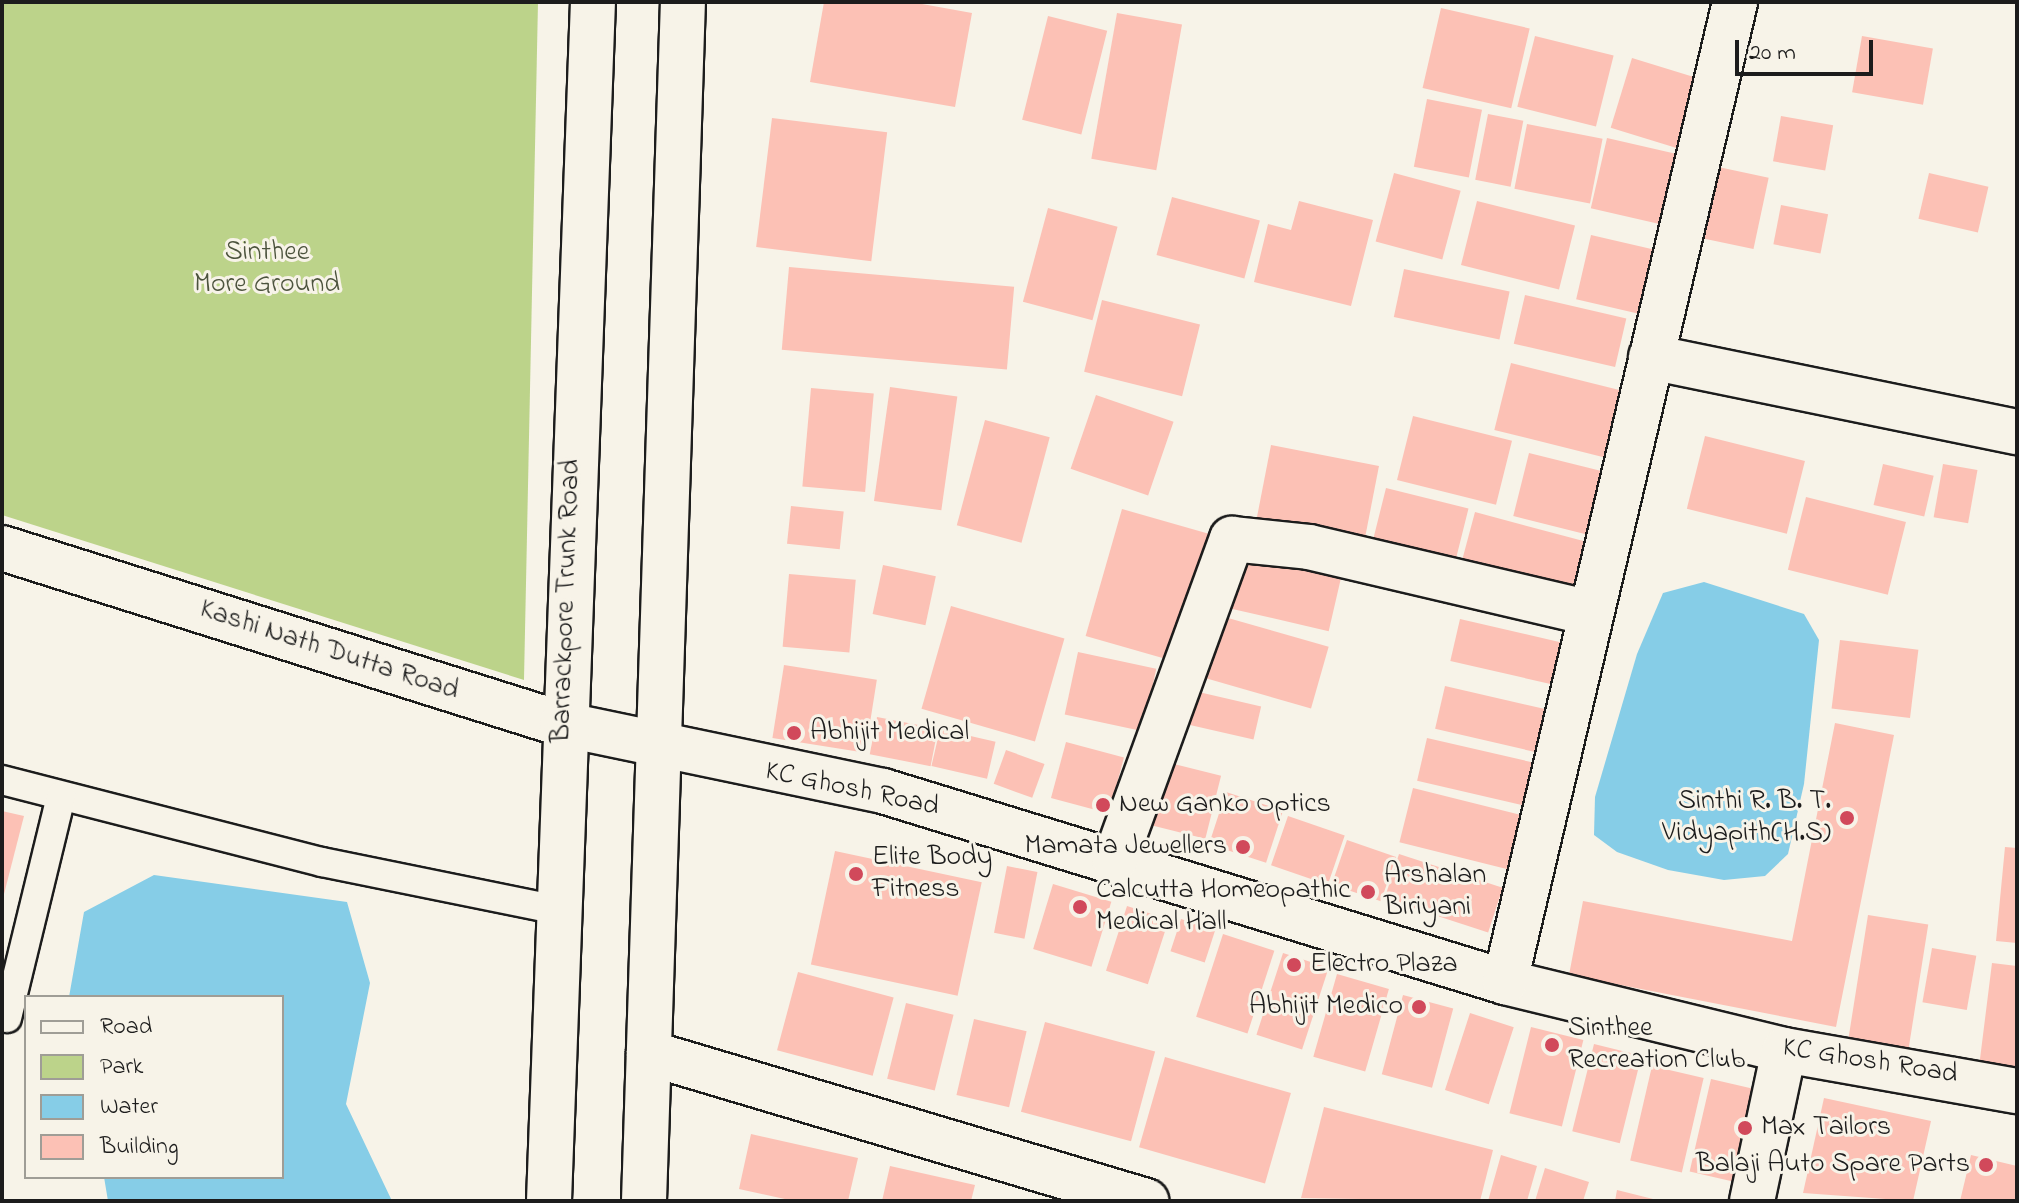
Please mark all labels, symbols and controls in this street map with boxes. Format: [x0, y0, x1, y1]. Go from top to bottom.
scale bar [1739, 24, 1877, 74]
text: 20 m [1749, 36, 1796, 71]
park label: Sinthee More Ground [194, 236, 340, 302]
street label: Barrackpore Trunk Road [545, 459, 589, 743]
street label: Kashi Nath Dutta Road [195, 593, 463, 709]
place label: Abhijit Medical [810, 716, 969, 750]
marker: Abhijit Medical [785, 724, 803, 742]
street label: KC Ghosh Road [762, 755, 942, 825]
place label: Sinthi R. B. T. Vidyapith(H.S) [1662, 785, 1831, 851]
place label: New Ganko Optics [1119, 788, 1331, 822]
marker: New Ganko Optics [1094, 796, 1112, 814]
marker: Sinthi R. B. T. Vidyapith(H.S) [1838, 809, 1856, 827]
place label: Mamata Jewellers [1025, 830, 1227, 864]
marker: Mamata Jewellers [1234, 838, 1252, 856]
place label: Elite Body Fitness [872, 841, 992, 907]
place label: Arshalan Biriyani [1384, 859, 1486, 925]
marker: Elite Body Fitness [847, 865, 865, 883]
place label: Calcutta Homeopathic Medical Hall [1096, 874, 1351, 940]
marker: Arshalan Biriyani [1359, 883, 1377, 901]
marker: Calcutta Homeopathic Medical Hall [1071, 898, 1089, 916]
place label: Electro Plaza [1310, 948, 1458, 982]
marker: Electro Plaza [1285, 956, 1303, 974]
place label: Abhijit Medico [1249, 990, 1403, 1024]
legend [24, 995, 284, 1179]
marker: Abhijit Medico [1410, 998, 1428, 1016]
text: Road [100, 1010, 152, 1045]
place label: Sinthee Recreation Club [1568, 1012, 1745, 1078]
street label: KC Ghosh Road [1780, 1032, 1960, 1092]
marker: Sinthee Recreation Club [1543, 1036, 1561, 1054]
text: Park [100, 1050, 143, 1085]
text: Water [100, 1090, 158, 1125]
place label: Max Tailors [1761, 1111, 1891, 1145]
marker: Max Tailors [1736, 1119, 1754, 1137]
text: Building [100, 1130, 179, 1165]
place label: Balaji Auto Spare Parts [1696, 1148, 1970, 1182]
marker: Balaji Auto Spare Parts [1977, 1156, 1995, 1174]

